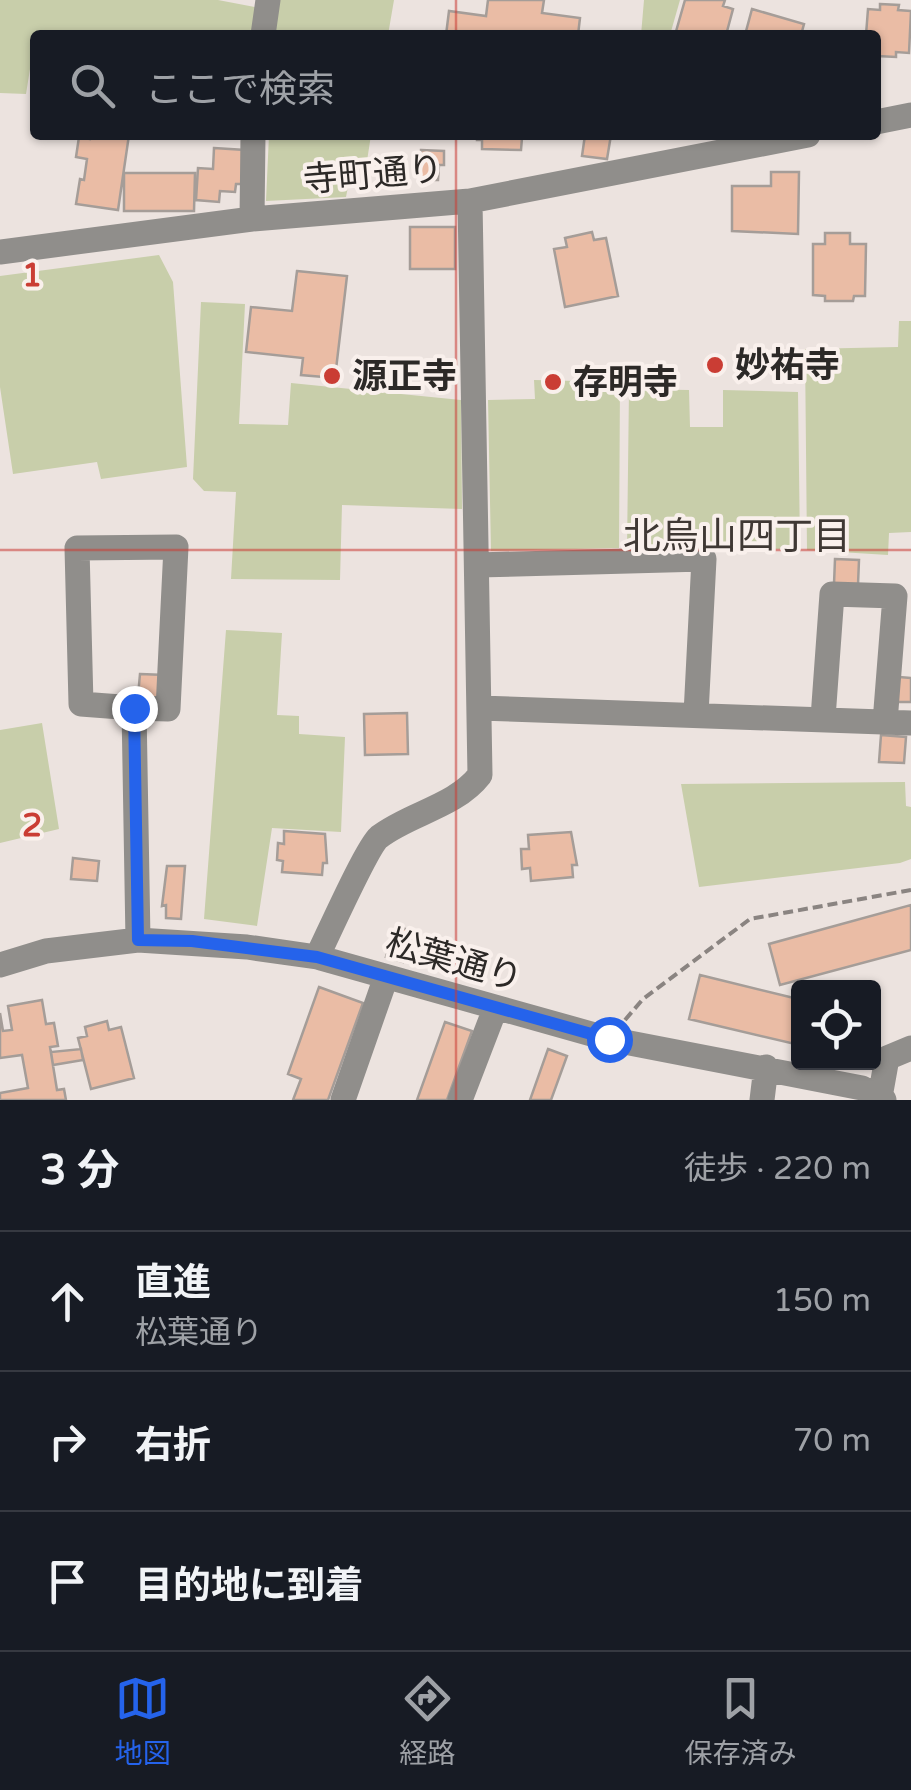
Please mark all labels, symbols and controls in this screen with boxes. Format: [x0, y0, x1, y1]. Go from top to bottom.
search box [30, 30, 881, 140]
icon: search [65, 58, 120, 113]
text: ここで検索 [145, 67, 335, 113]
street label: 寺町通り [302, 148, 445, 202]
text: 1 [22, 257, 42, 295]
place label: 妙祐寺 [735, 345, 840, 387]
marker: 妙祐寺 [704, 354, 726, 376]
place label: 源正寺 [352, 356, 457, 398]
place label: 存明寺 [573, 362, 678, 404]
marker: 源正寺 [321, 365, 343, 387]
marker: 存明寺 [542, 371, 564, 393]
district label: 北烏山四丁目 [623, 514, 851, 560]
route end [112, 686, 158, 732]
text: 2 [22, 807, 42, 845]
street label: 松葉通り [381, 921, 527, 1000]
map controls [791, 980, 881, 1070]
button: locate [791, 980, 881, 1070]
route start [587, 1017, 633, 1063]
text: 3 分 [40, 1145, 119, 1196]
text: 徒歩 · 220 m [684, 1150, 871, 1188]
text: 直進 [135, 1260, 211, 1306]
icon: ahead [40, 1274, 95, 1329]
text: 150 m [773, 1282, 871, 1320]
text: 松葉通り [135, 1314, 263, 1352]
icon: right [40, 1414, 95, 1469]
text: 70 m [793, 1422, 871, 1460]
text: 右折 [135, 1423, 211, 1469]
icon: arrive [40, 1554, 95, 1609]
text: 目的地に到着 [135, 1563, 363, 1609]
tab: 地図 [114, 1671, 171, 1771]
tab: 経路 [399, 1671, 456, 1771]
tab: 保存済み [684, 1671, 797, 1771]

